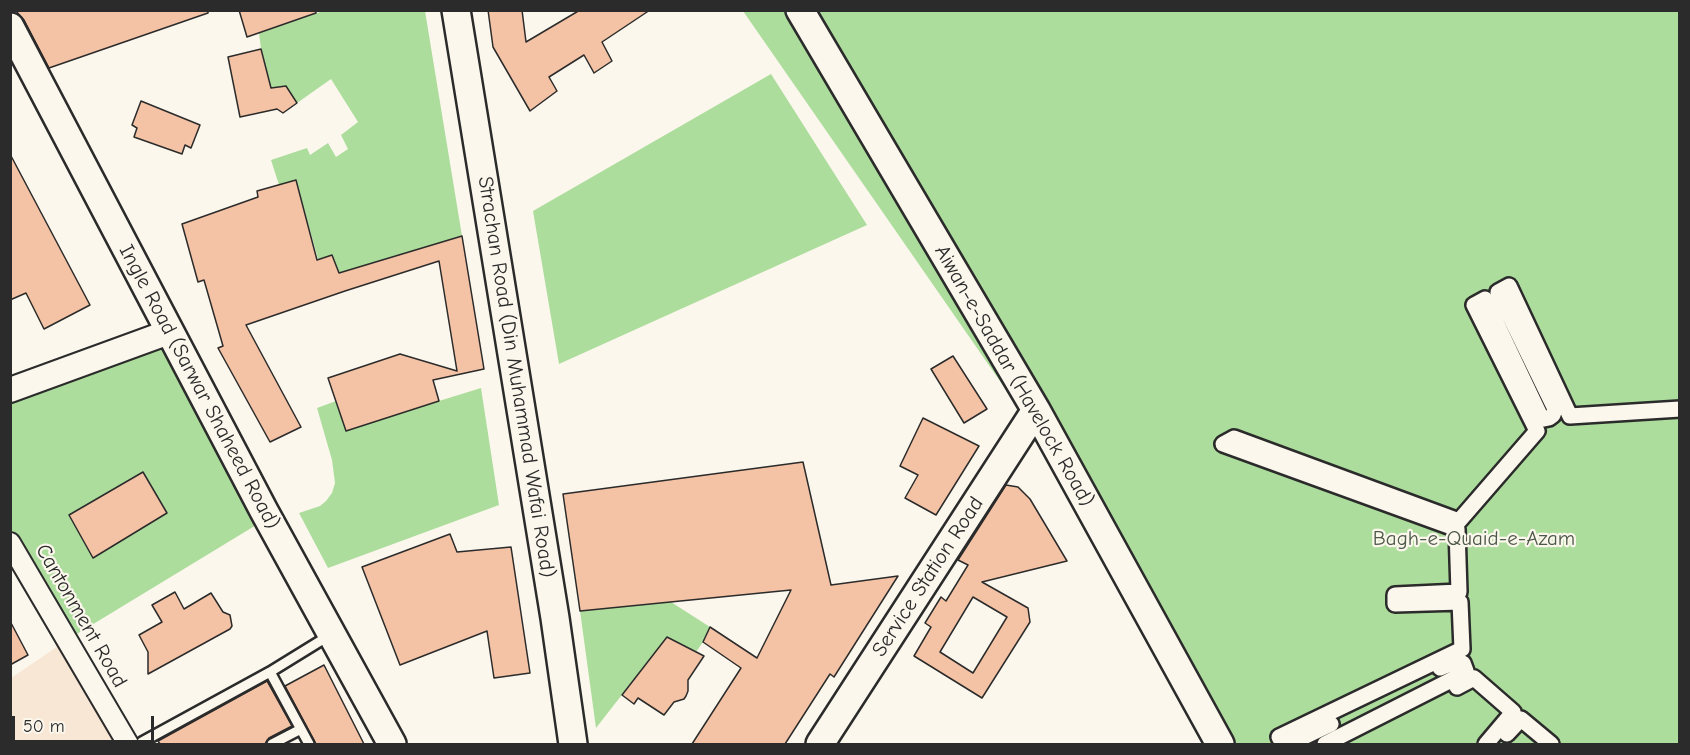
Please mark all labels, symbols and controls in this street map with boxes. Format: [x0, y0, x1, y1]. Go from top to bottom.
street label: Strachan Road (Din Muhammad Wafai Road) [472, 175, 560, 579]
street label: Ingle Road (Sarwar Shaheed Road) [113, 240, 285, 534]
street label: Aiwan-e-Saddar (Havelock Road) [929, 241, 1099, 511]
street label: Service Station Road [867, 492, 989, 662]
park label: Bagh-e-Quaid-e-Azam [1373, 526, 1575, 552]
street label: Cantonment Road [30, 540, 132, 692]
scale bar [15, 704, 158, 742]
text: 50 m [23, 716, 65, 737]

